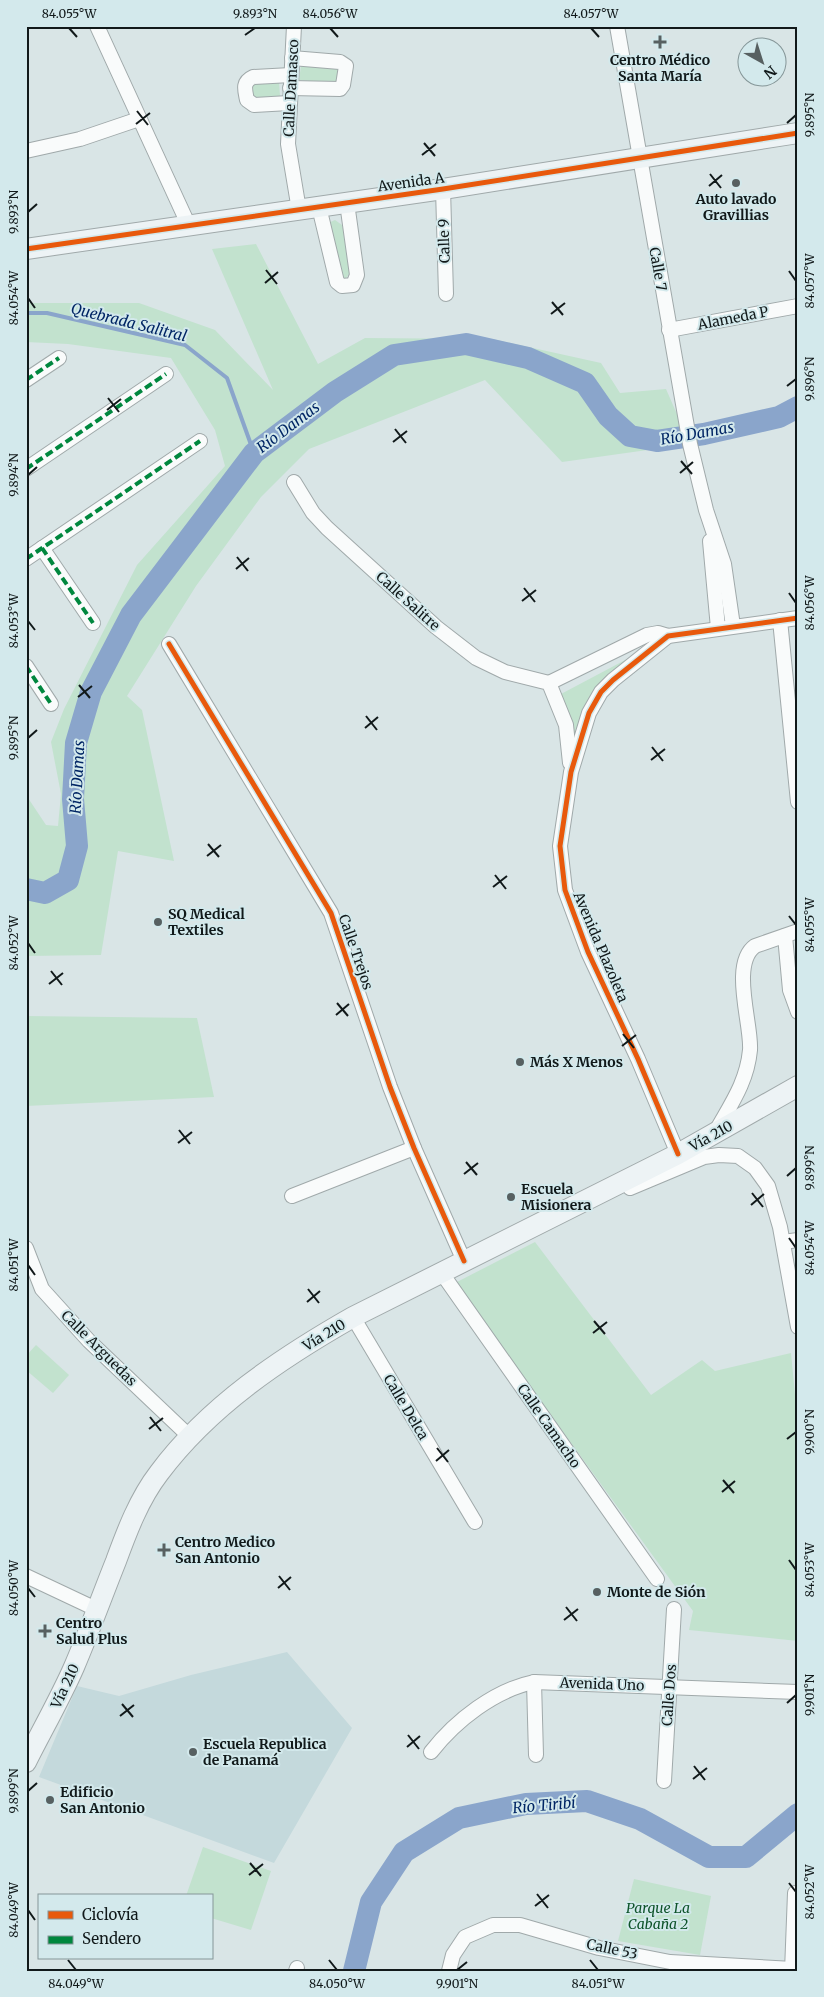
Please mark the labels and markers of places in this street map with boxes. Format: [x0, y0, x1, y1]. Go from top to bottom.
marker: Centro Médico Santa María [653, 35, 667, 49]
place label: Centro Médico Santa María [610, 51, 710, 85]
marker: Auto lavado Gravillias [730, 177, 742, 189]
place label: Auto lavado Gravillias [695, 190, 776, 224]
place label: SQ Medical Textiles [168, 905, 245, 939]
marker: SQ Medical Textiles [152, 916, 164, 928]
place label: Más X Menos [530, 1053, 623, 1071]
marker: Más X Menos [514, 1056, 526, 1068]
place label: Escuela Misionera [521, 1180, 592, 1214]
marker: Escuela Misionera [505, 1191, 517, 1203]
place label: Centro Medico San Antonio [175, 1533, 275, 1567]
marker: Centro Medico San Antonio [157, 1543, 171, 1557]
place label: Monte de Sión [607, 1583, 706, 1601]
marker: Monte de Sión [591, 1586, 603, 1598]
place label: Centro Salud Plus [56, 1614, 128, 1648]
marker: Centro Salud Plus [38, 1624, 52, 1638]
place label: Escuela Republica de Panamá [203, 1735, 327, 1769]
marker: Escuela Republica de Panamá [187, 1746, 199, 1758]
place label: Edificio San Antonio [60, 1783, 145, 1817]
marker: Edificio San Antonio [44, 1794, 56, 1806]

